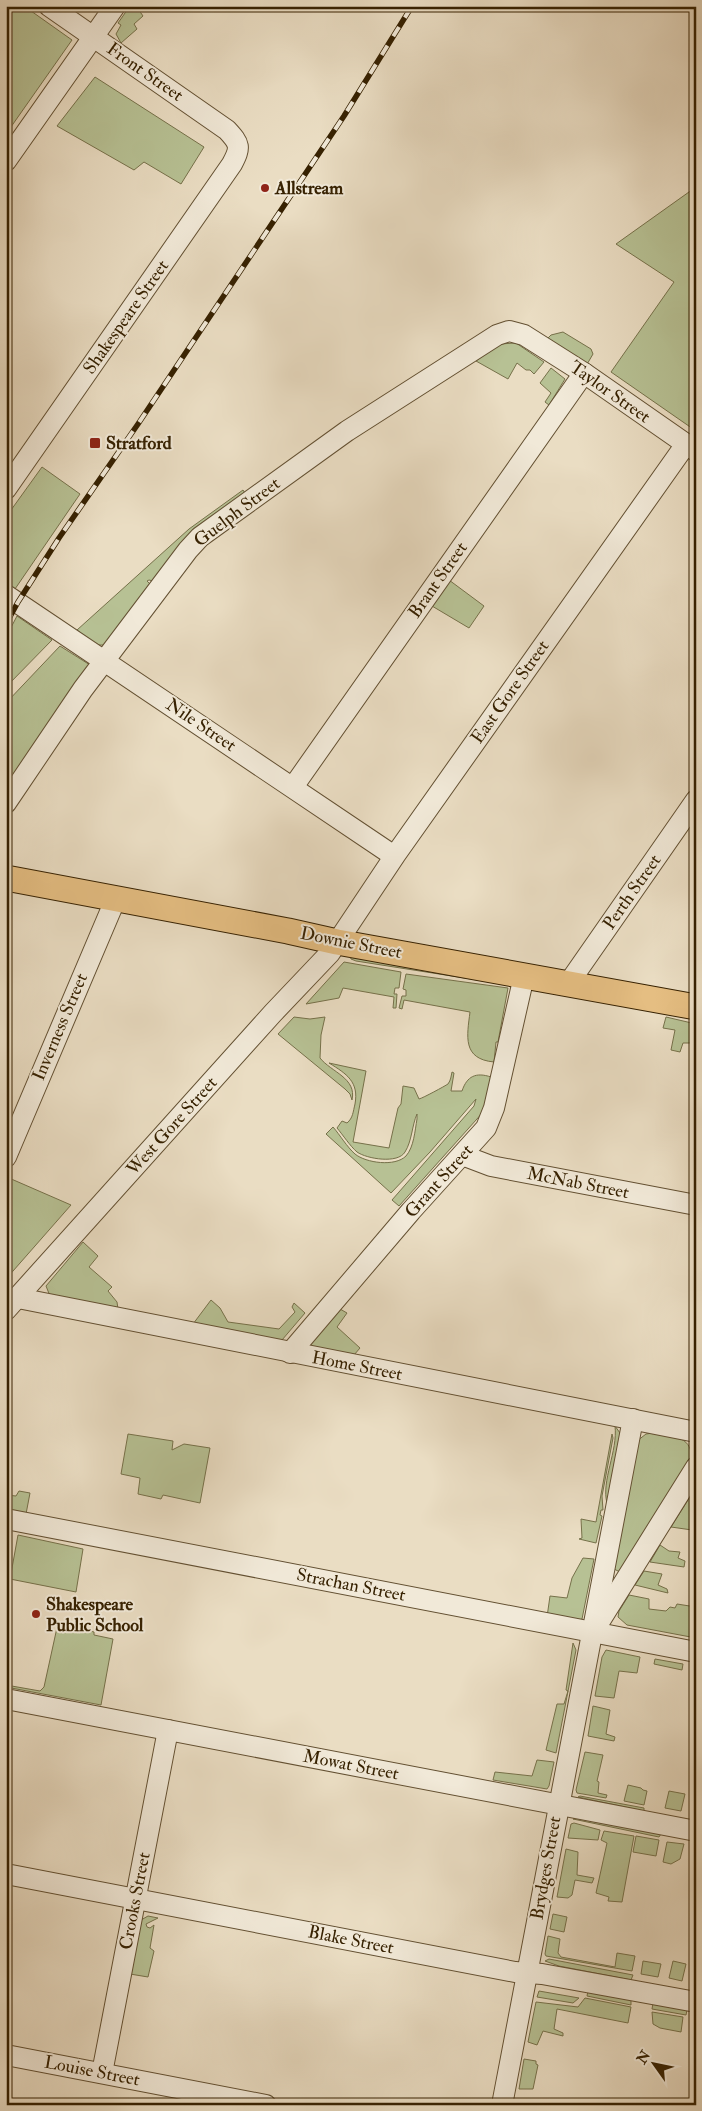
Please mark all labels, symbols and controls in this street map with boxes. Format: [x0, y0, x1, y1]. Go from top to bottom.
street label: Front Street [102, 37, 188, 107]
place label: Allstream [274, 177, 344, 200]
marker: Allstream [259, 182, 271, 194]
street label: Shakespeare Street [78, 255, 174, 379]
street label: Taylor Street [565, 356, 655, 428]
place label: Stratford [106, 432, 172, 455]
marker: Stratford [88, 436, 102, 450]
street label: Guelph Street [189, 472, 285, 552]
street label: Brant Street [403, 537, 473, 623]
street label: East Gore Street [466, 636, 554, 748]
street label: Nile Street [161, 693, 241, 757]
street label: Perth Street [598, 850, 666, 934]
street label: Downie Street [298, 922, 404, 964]
street label: Inverness Street [27, 970, 93, 1084]
street label: West Gore Street [121, 1072, 223, 1181]
street label: Grant Street [400, 1139, 478, 1223]
street label: McNab Street [525, 1162, 631, 1204]
street label: Home Street [310, 1346, 404, 1386]
street label: Strachan Street [295, 1563, 408, 1607]
place label: Shakespeare Public School [46, 1593, 144, 1637]
marker: Shakespeare Public School [30, 1608, 42, 1620]
street label: Mowat Street [301, 1744, 401, 1786]
street label: Brydges Street [526, 1814, 566, 1922]
street label: Crooks Street [114, 1850, 156, 1952]
street label: Blake Street [306, 1920, 396, 1960]
north arrow [630, 2038, 680, 2088]
text: N [632, 2047, 654, 2068]
street label: Louise Street [42, 2050, 142, 2092]

